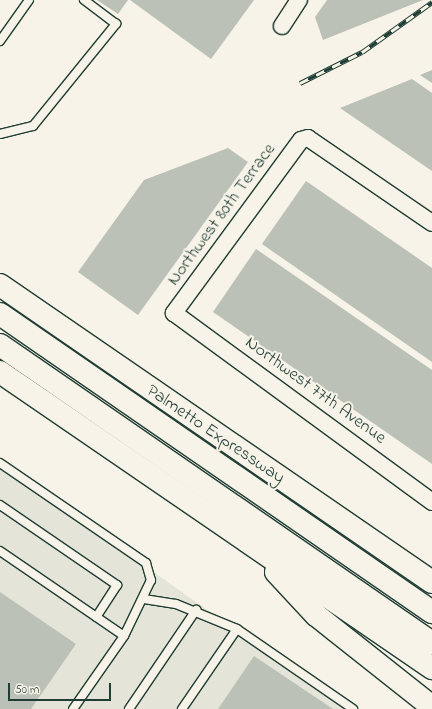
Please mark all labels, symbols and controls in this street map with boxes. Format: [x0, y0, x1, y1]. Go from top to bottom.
street label: Northwest 80th Terrace [163, 140, 281, 290]
street label: Northwest 77th Avenue [240, 333, 390, 449]
street label: Palmetto Expressway [142, 381, 288, 489]
scale bar [10, 675, 113, 701]
text: 50 m [15, 681, 39, 699]

